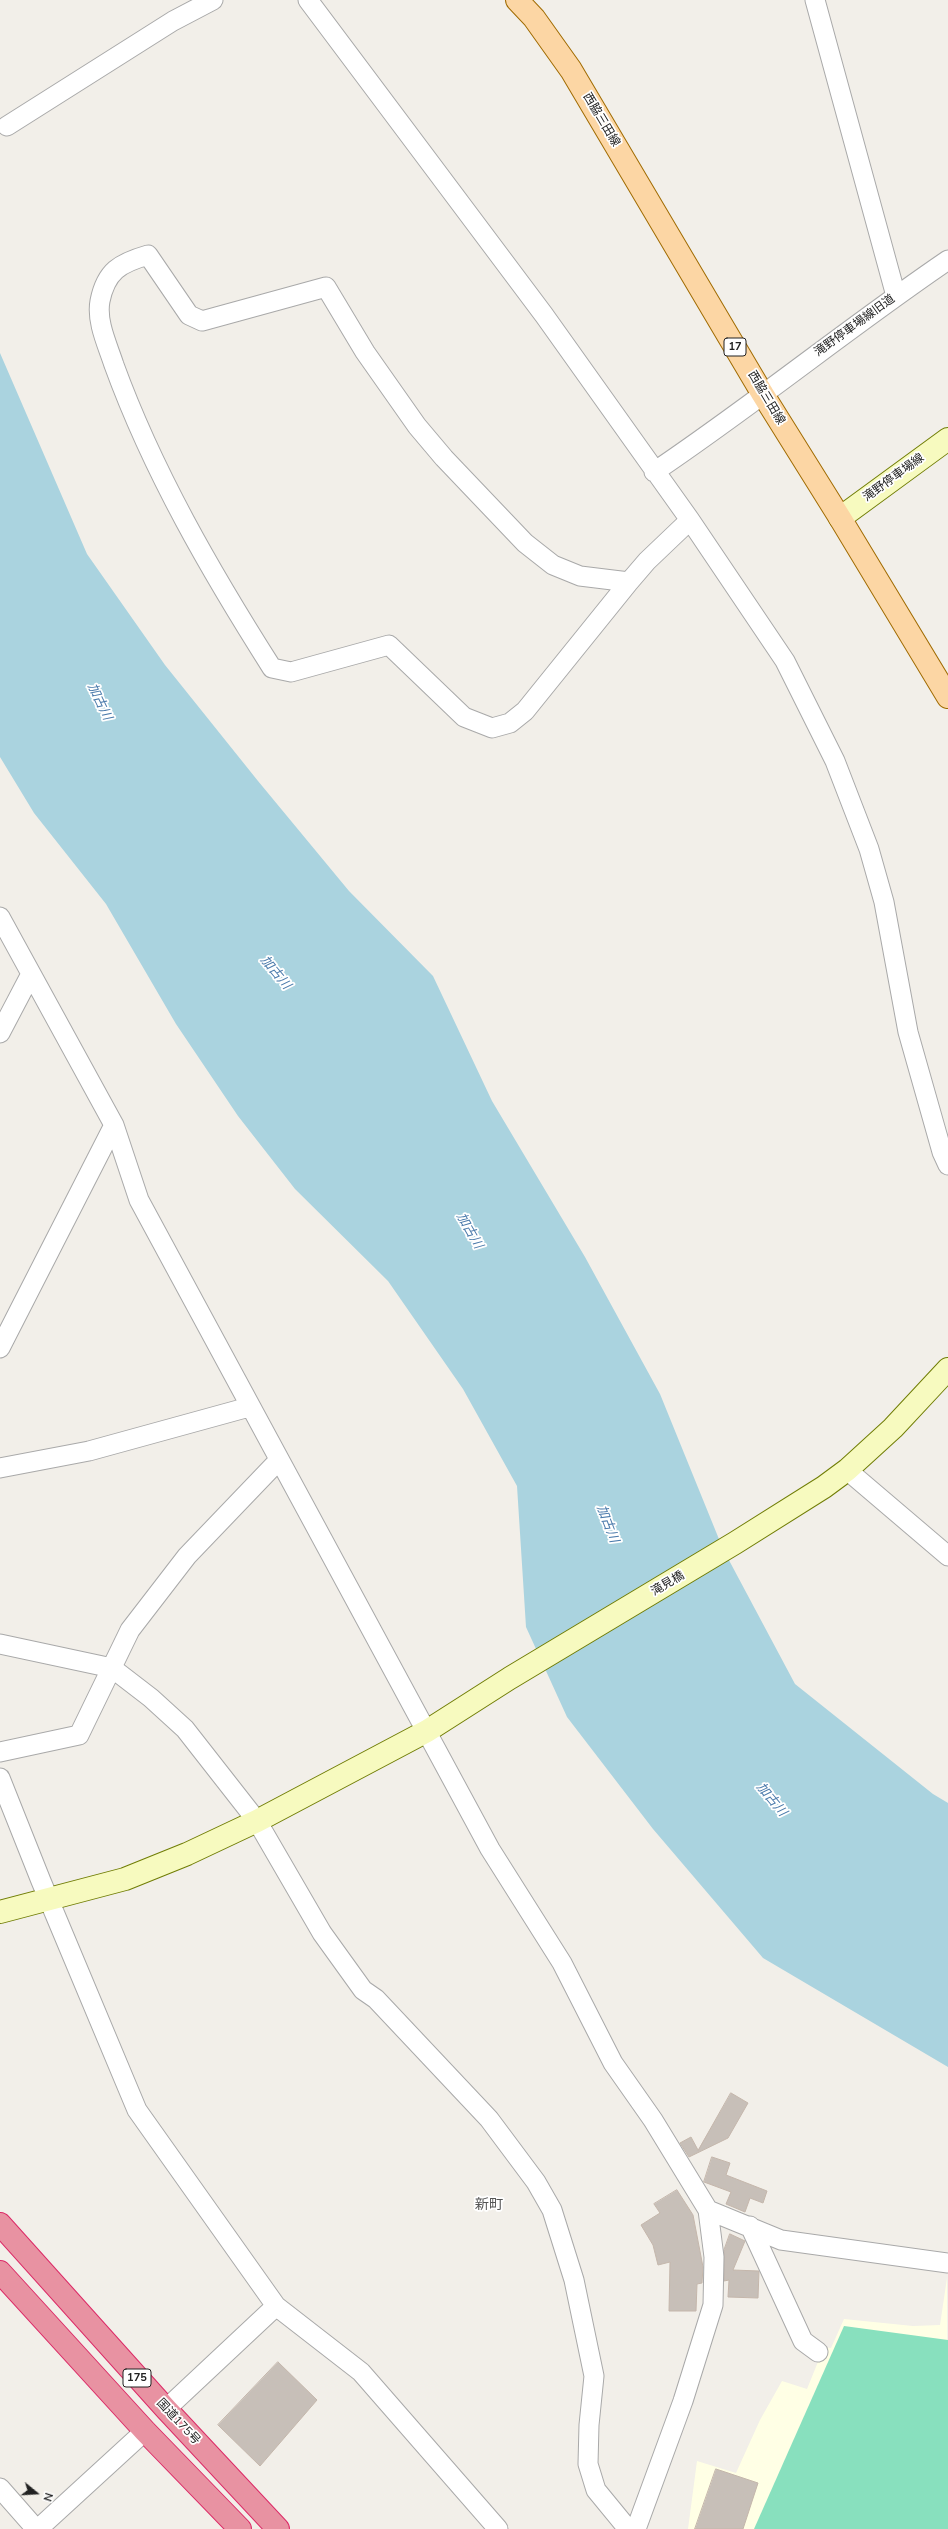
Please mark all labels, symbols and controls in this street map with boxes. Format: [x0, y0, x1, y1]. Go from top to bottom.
street label: 西脇三田線 [579, 91, 623, 149]
street label: 滝野停車場線旧道 [812, 292, 898, 360]
road number: 17 [724, 338, 746, 356]
street label: 西脇三田線 [744, 369, 788, 427]
street label: 滝野停車場線 [861, 451, 927, 505]
water label: 加古川 [83, 681, 115, 723]
water label: 加古川 [256, 953, 294, 993]
water label: 加古川 [452, 1210, 486, 1252]
water label: 加古川 [593, 1503, 621, 1545]
street label: 滝見橋 [649, 1569, 687, 1599]
water label: 加古川 [752, 1780, 790, 1820]
district label: 新町 [475, 2198, 503, 2214]
road number: 175 [123, 2369, 151, 2387]
street label: 国道175号 [153, 2396, 203, 2448]
north arrow [16, 2473, 56, 2513]
text: N [39, 2491, 56, 2503]

